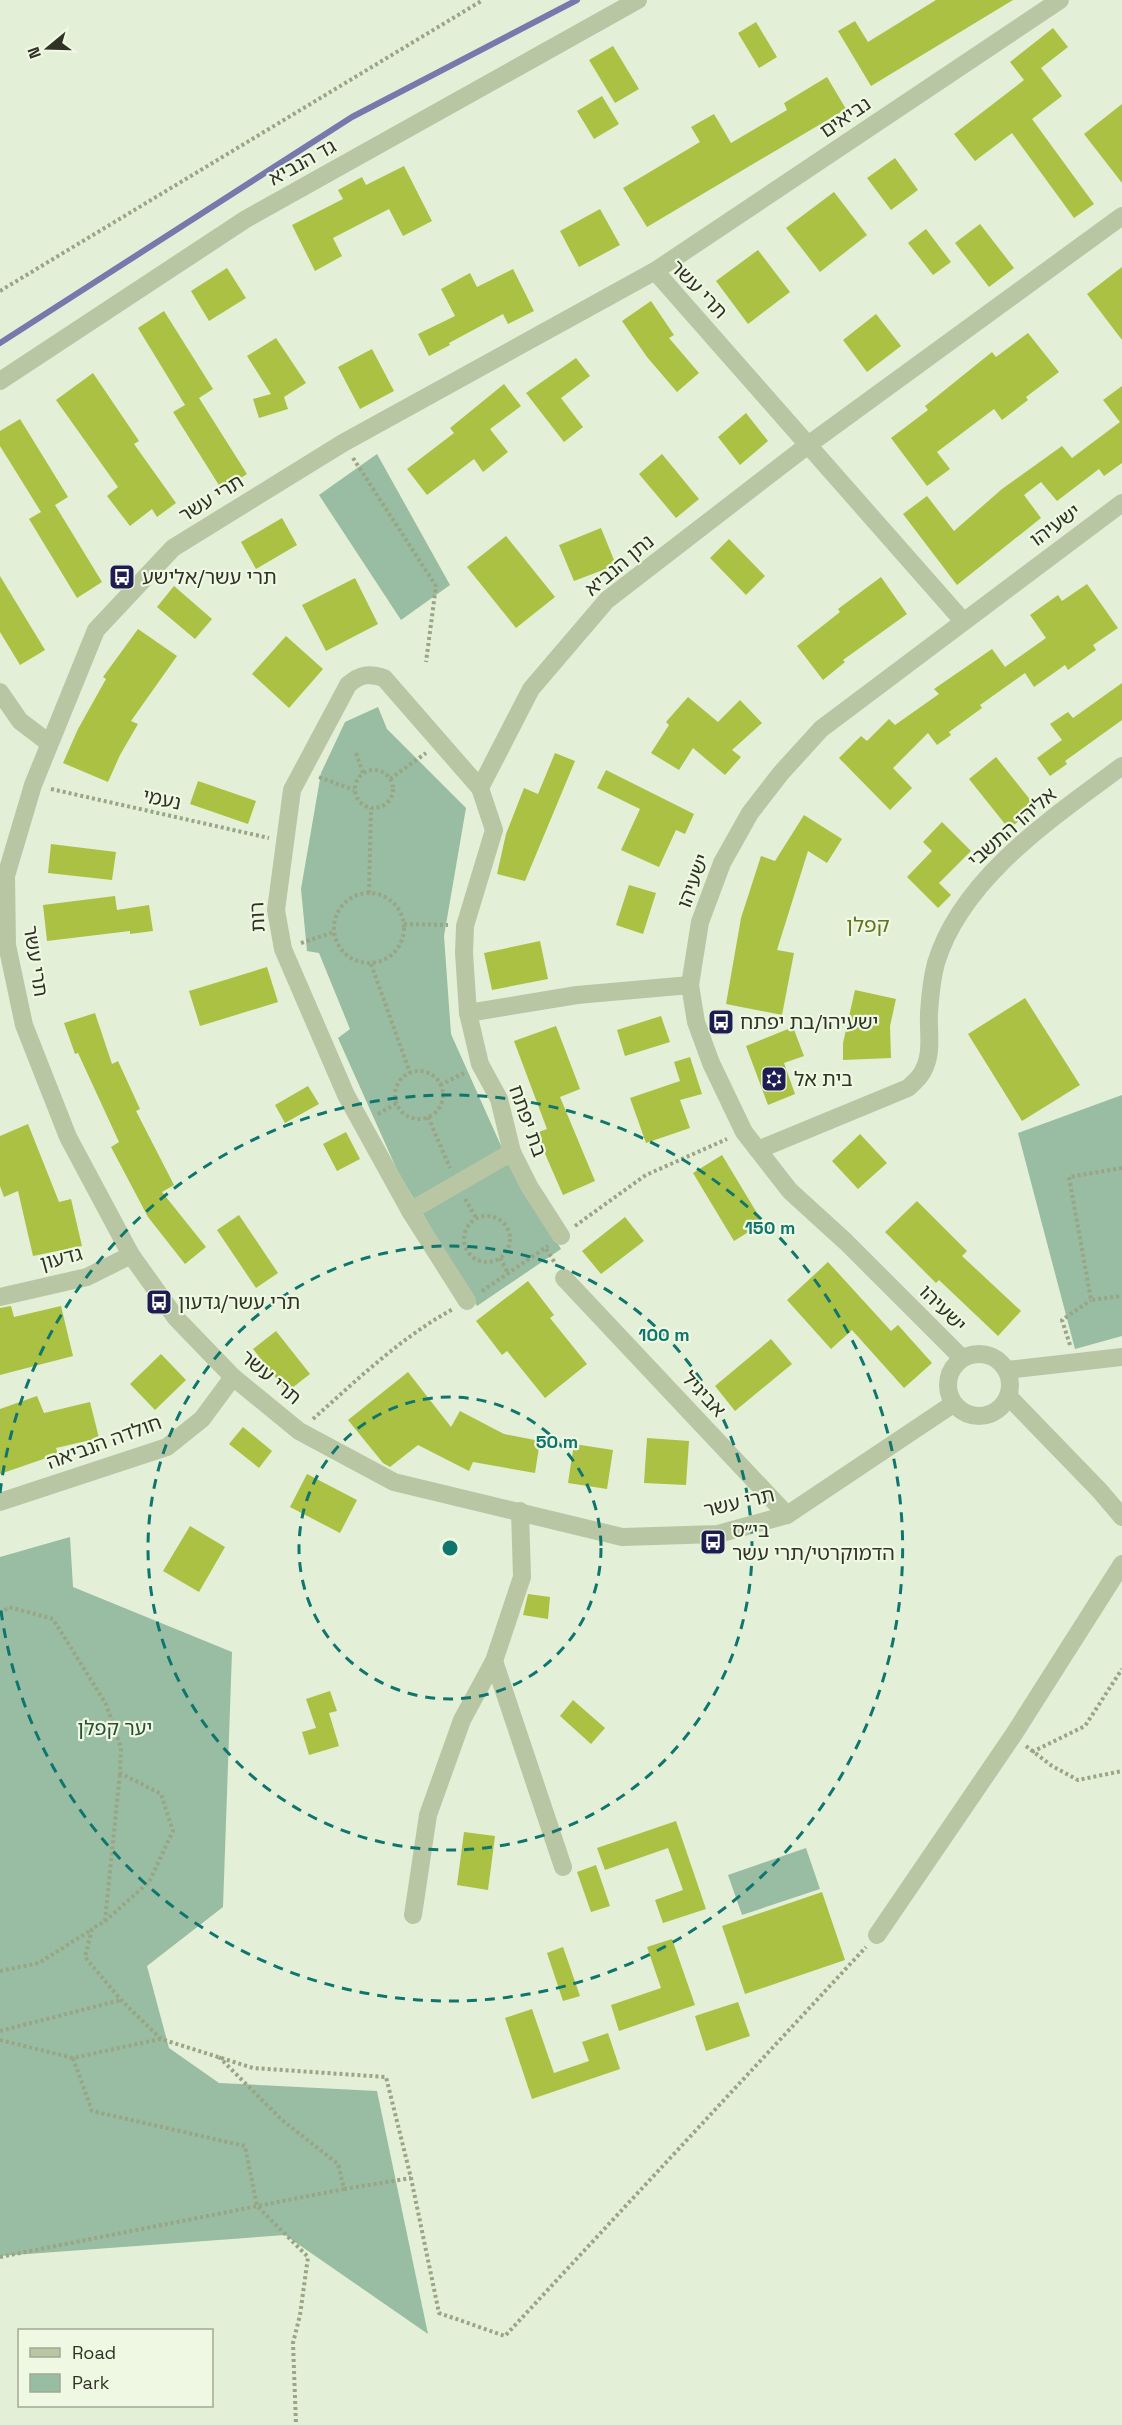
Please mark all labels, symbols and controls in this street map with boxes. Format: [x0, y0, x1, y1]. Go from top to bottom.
north arrow [18, 18, 78, 78]
text: N [23, 44, 46, 61]
street label: נביאים [814, 91, 876, 143]
street label: גד הנביא [264, 133, 341, 191]
street label: תרי עשר [665, 254, 733, 324]
street label: תרי עשר [174, 468, 248, 528]
street label: ישעיהו [1025, 498, 1085, 552]
street label: נתן הנביא [579, 528, 659, 602]
bus stop icon: תרי עשר/אלישע [107, 562, 137, 592]
place label: תרי עשר/אלישע [142, 564, 277, 590]
street label: אליהו התשבי [962, 781, 1062, 873]
street label: נעמי [140, 782, 184, 816]
street label: ישעיהו [671, 850, 715, 912]
street label: רות [243, 901, 271, 933]
district label: קפלן [846, 911, 890, 938]
street label: תרי עשר [18, 923, 54, 999]
bus stop icon: ישעיהו/בת יפתח [706, 1007, 736, 1037]
place label: ישעיהו/בת יפתח [740, 1009, 879, 1035]
synagogue icon: בית אל [759, 1064, 789, 1094]
place label: בית אל [794, 1066, 853, 1092]
street label: בת יפתח [503, 1081, 553, 1161]
text: 150 m [745, 1216, 795, 1239]
street label: גדעון [37, 1240, 86, 1276]
street label: ישעיהו [914, 1279, 972, 1337]
bus stop icon: תרי עשר/גדעון [144, 1287, 174, 1317]
place label: תרי עשר/גדעון [178, 1289, 300, 1315]
text: 100 m [638, 1323, 690, 1346]
street label: תרי עשר [235, 1344, 307, 1410]
street label: אביגיל [676, 1366, 732, 1422]
street label: חולדה הנביאה [43, 1409, 165, 1475]
text: 50 m [536, 1430, 578, 1453]
street label: תרי עשר [701, 1481, 777, 1523]
place label: בי״ס הדמוקרטי/תרי עשר [732, 1517, 895, 1566]
bus stop icon: בי״ס הדמוקרטי/תרי עשר [698, 1527, 728, 1557]
centre of rings [440, 1538, 460, 1558]
park label: יער קפלן [78, 1715, 152, 1741]
legend [18, 2329, 213, 2407]
text: Road [72, 2341, 116, 2364]
text: Park [72, 2371, 110, 2394]

